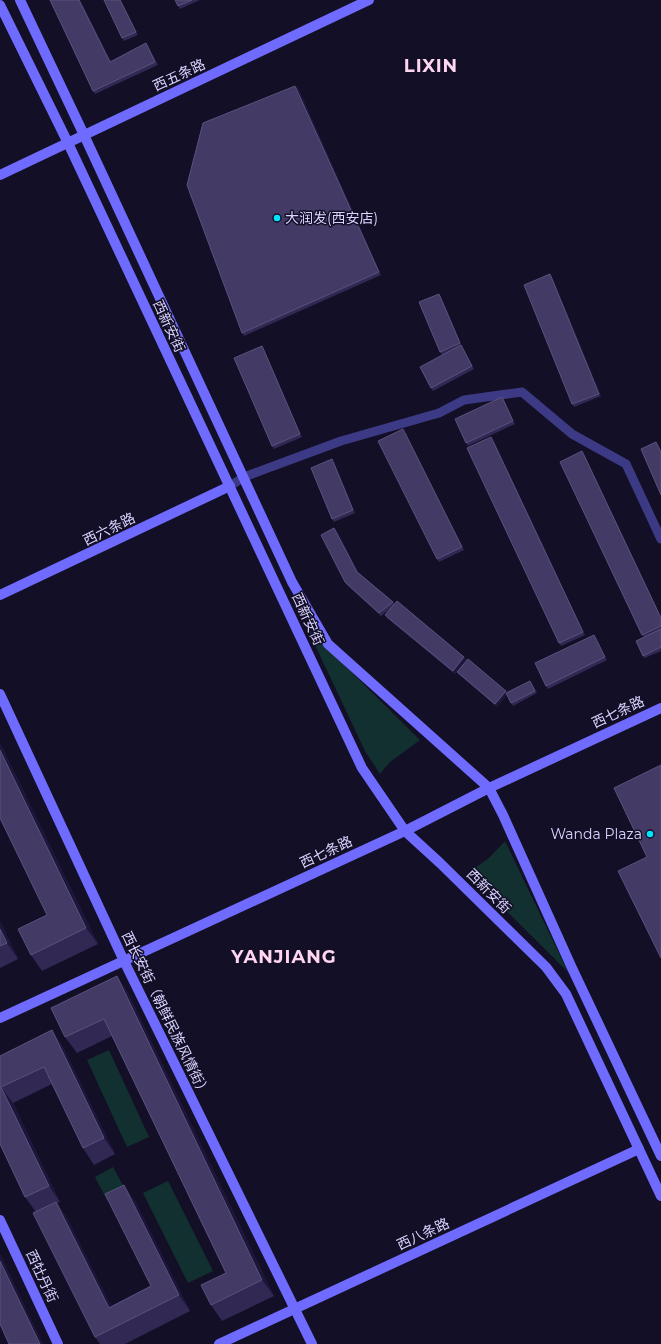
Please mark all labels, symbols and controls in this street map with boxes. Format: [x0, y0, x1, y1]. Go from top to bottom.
street label: 西五条路 [150, 55, 208, 95]
district label: LIXIN [404, 55, 458, 77]
place label: 大润发(西安店) [285, 209, 378, 227]
marker: 大润发(西安店) [272, 213, 282, 223]
street label: 西新安街 [149, 297, 189, 355]
street label: 西六条路 [80, 509, 138, 549]
street label: 西新安街 [288, 590, 328, 648]
street label: 西七条路 [589, 692, 647, 732]
place label: Wanda Plaza [551, 825, 642, 843]
marker: Wanda Plaza [645, 829, 655, 839]
street label: 西七条路 [297, 832, 355, 872]
street label: 西新安街 [463, 865, 515, 917]
street label: 西长安街（朝鲜民族风情街） [118, 928, 214, 1100]
district label: YANJIANG [230, 946, 337, 968]
street label: 西八条路 [394, 1214, 452, 1254]
street label: 西牡丹街 [22, 1247, 62, 1305]

